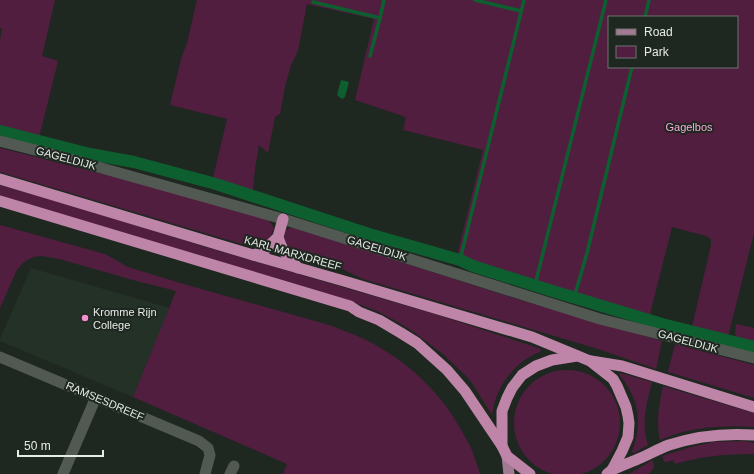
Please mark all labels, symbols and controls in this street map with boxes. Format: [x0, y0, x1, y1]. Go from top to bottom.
legend [608, 16, 738, 68]
text: Road [644, 25, 673, 39]
text: Park [644, 45, 670, 59]
park label: Gagelbos [665, 121, 713, 133]
street label: GAGELDIJK [35, 144, 98, 172]
street label: KARL MARXDREEF [243, 233, 343, 273]
street label: GAGELDIJK [346, 233, 409, 263]
place label: Kromme Rijn College [93, 306, 157, 331]
marker: Kromme Rijn College [80, 313, 90, 323]
street label: GAGELDIJK [657, 327, 720, 355]
street label: RAMSESDREEF [64, 379, 146, 423]
scale bar [18, 432, 103, 458]
text: 50 m [24, 439, 51, 453]

